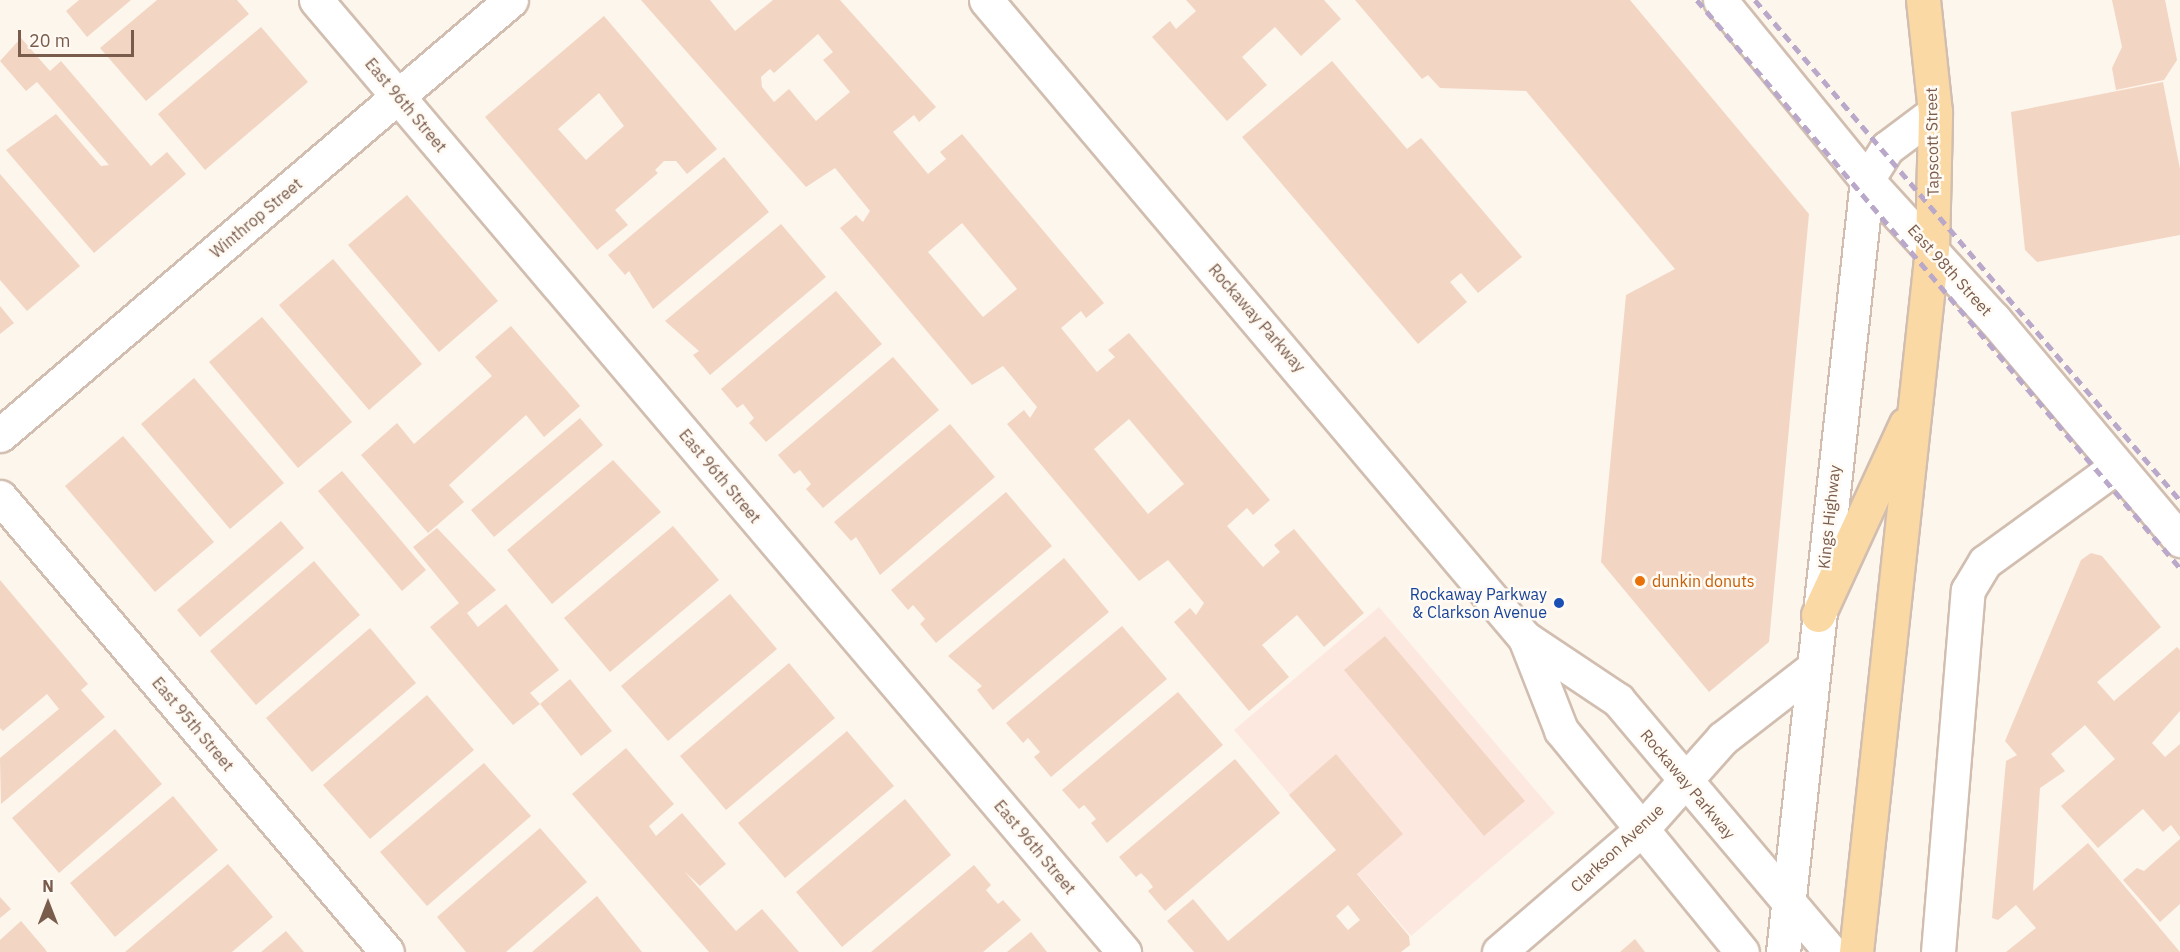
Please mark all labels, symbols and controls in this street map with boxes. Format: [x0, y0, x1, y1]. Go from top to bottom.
scale bar [21, 18, 136, 56]
text: 20 m [29, 29, 71, 52]
street label: East 96th Street [361, 54, 451, 156]
street label: Tapscott Street [1921, 87, 1943, 197]
street label: Winthrop Street [206, 174, 306, 262]
street label: East 98th Street [1904, 220, 1996, 320]
street label: Rockaway Parkway [1205, 260, 1309, 376]
street label: East 96th Street [675, 425, 765, 527]
street label: Kings Highway [1814, 464, 1844, 570]
place label: dunkin donuts [1652, 571, 1755, 591]
marker: dunkin donuts [1633, 574, 1647, 588]
place label: Rockaway Parkway & Clarkson Avenue [1410, 584, 1547, 622]
marker: Rockaway Parkway & Clarkson Avenue [1552, 596, 1566, 610]
street label: East 95th Street [148, 673, 238, 775]
street label: Rockaway Parkway [1637, 725, 1739, 843]
street label: East 96th Street [990, 796, 1080, 898]
street label: Clarkson Avenue [1567, 800, 1667, 896]
north arrow [18, 874, 78, 934]
text: N [42, 876, 54, 896]

